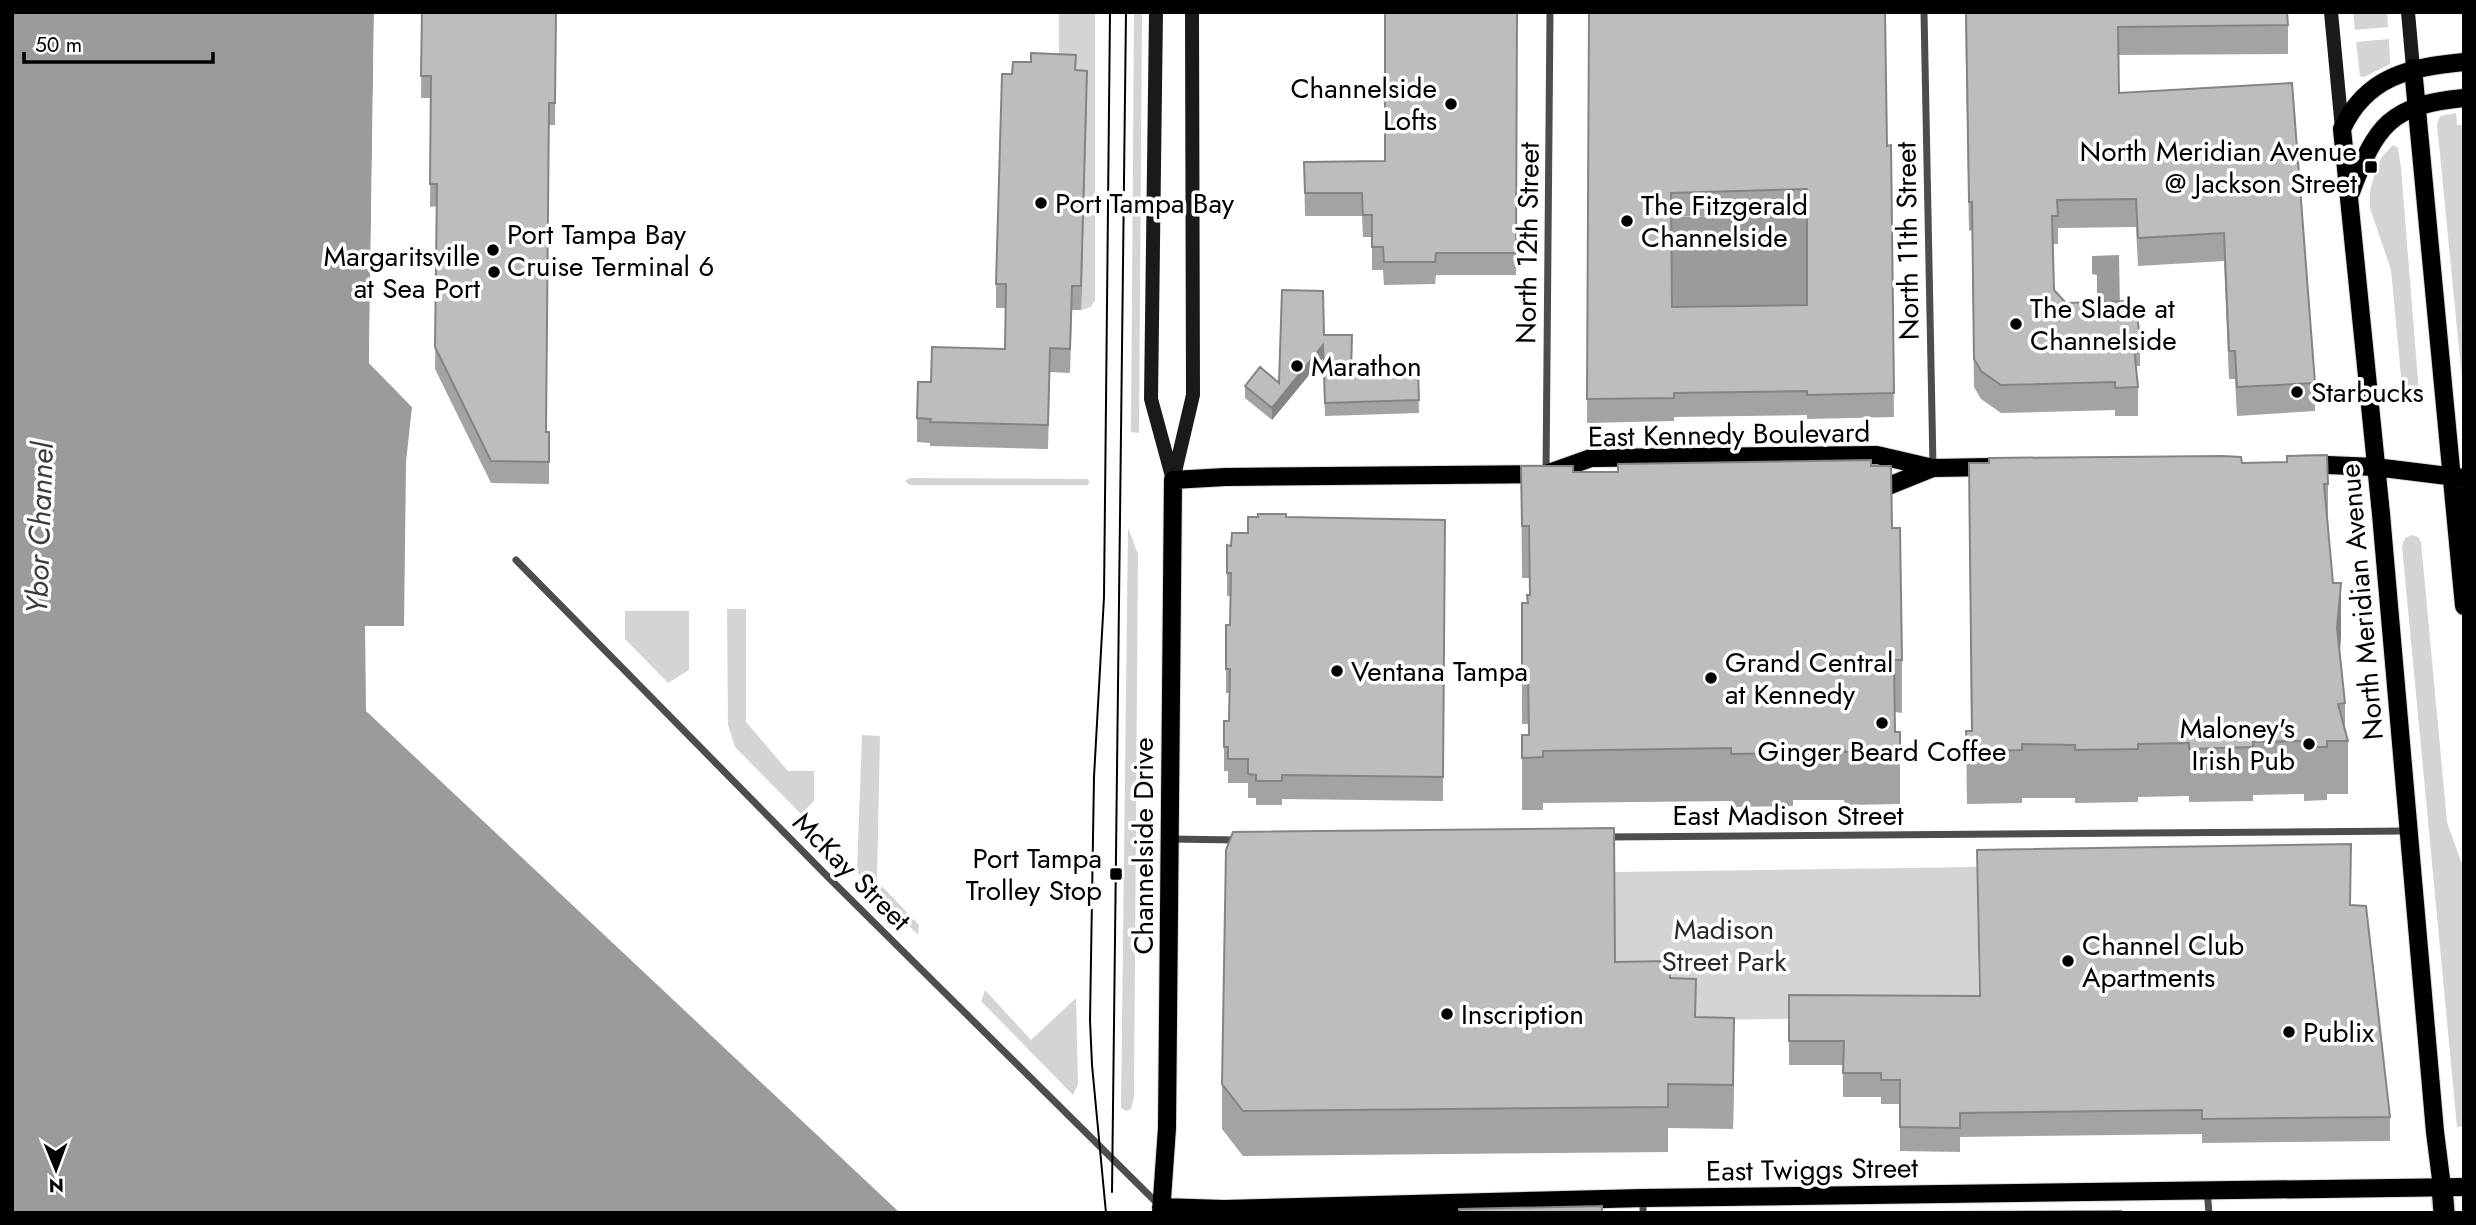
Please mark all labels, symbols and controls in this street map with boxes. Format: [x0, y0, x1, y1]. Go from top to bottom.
scale bar [24, 21, 214, 65]
text: 50 m [35, 30, 82, 60]
place label: Channelside Lofts [1290, 68, 1437, 141]
marker: Channelside Lofts [1443, 96, 1459, 112]
place label: North Meridian Avenue @ Jackson Street [2080, 131, 2357, 204]
street label: North 11th Street [1885, 141, 1930, 340]
street label: North 12th Street [1505, 142, 1550, 344]
marker: North Meridian Avenue @ Jackson Street [2363, 159, 2379, 175]
place label: Port Tampa Bay [1055, 183, 1235, 224]
place label: The Fitzgerald Channelside [1641, 185, 1808, 258]
marker: Port Tampa Bay [1033, 195, 1049, 211]
marker: The Fitzgerald Channelside [1619, 213, 1635, 229]
place label: Port Tampa Bay Cruise Terminal 6 [507, 214, 714, 287]
place label: Margaritsville at Sea Port [324, 236, 480, 309]
marker: Port Tampa Bay Cruise Terminal 6 [485, 242, 501, 258]
marker: Margaritsville at Sea Port [486, 264, 502, 280]
place label: The Slade at Channelside [2030, 288, 2177, 361]
marker: The Slade at Channelside [2008, 316, 2024, 332]
place label: Marathon [1311, 346, 1422, 387]
marker: Marathon [1289, 358, 1305, 374]
place label: Starbucks [2311, 372, 2424, 413]
marker: Starbucks [2289, 384, 2305, 400]
street label: East Kennedy Boulevard [1587, 412, 1871, 457]
water label: Ybor Channel [15, 440, 64, 615]
street label: North Meridian Avenue [2329, 462, 2394, 742]
place label: Grand Central at Kennedy [1725, 642, 1893, 715]
place label: Ventana Tampa [1351, 651, 1528, 692]
marker: Ventana Tampa [1329, 663, 1345, 679]
marker: Grand Central at Kennedy [1703, 670, 1719, 686]
place label: Maloney's Irish Pub [2180, 708, 2295, 781]
marker: Ginger Beard Coffee [1874, 715, 1890, 731]
place label: Ginger Beard Coffee [1758, 731, 2006, 772]
marker: Maloney's Irish Pub [2301, 736, 2317, 752]
street label: Channelside Drive [1123, 737, 1164, 955]
street label: East Madison Street [1672, 795, 1904, 836]
street label: McKay Street [783, 803, 920, 940]
place label: Port Tampa Trolley Stop [966, 838, 1102, 911]
marker: Port Tampa Trolley Stop [1108, 866, 1124, 882]
park label: Madison Street Park [1661, 909, 1787, 982]
place label: Channel Club Apartments [2082, 925, 2244, 998]
marker: Channel Club Apartments [2060, 953, 2076, 969]
place label: Inscription [1461, 994, 1584, 1035]
marker: Inscription [1439, 1006, 1455, 1022]
place label: Publix [2303, 1012, 2374, 1053]
marker: Publix [2281, 1024, 2297, 1040]
north arrow [21, 1134, 91, 1204]
street label: East Twiggs Street [1706, 1147, 1919, 1192]
text: N [49, 1172, 64, 1199]

